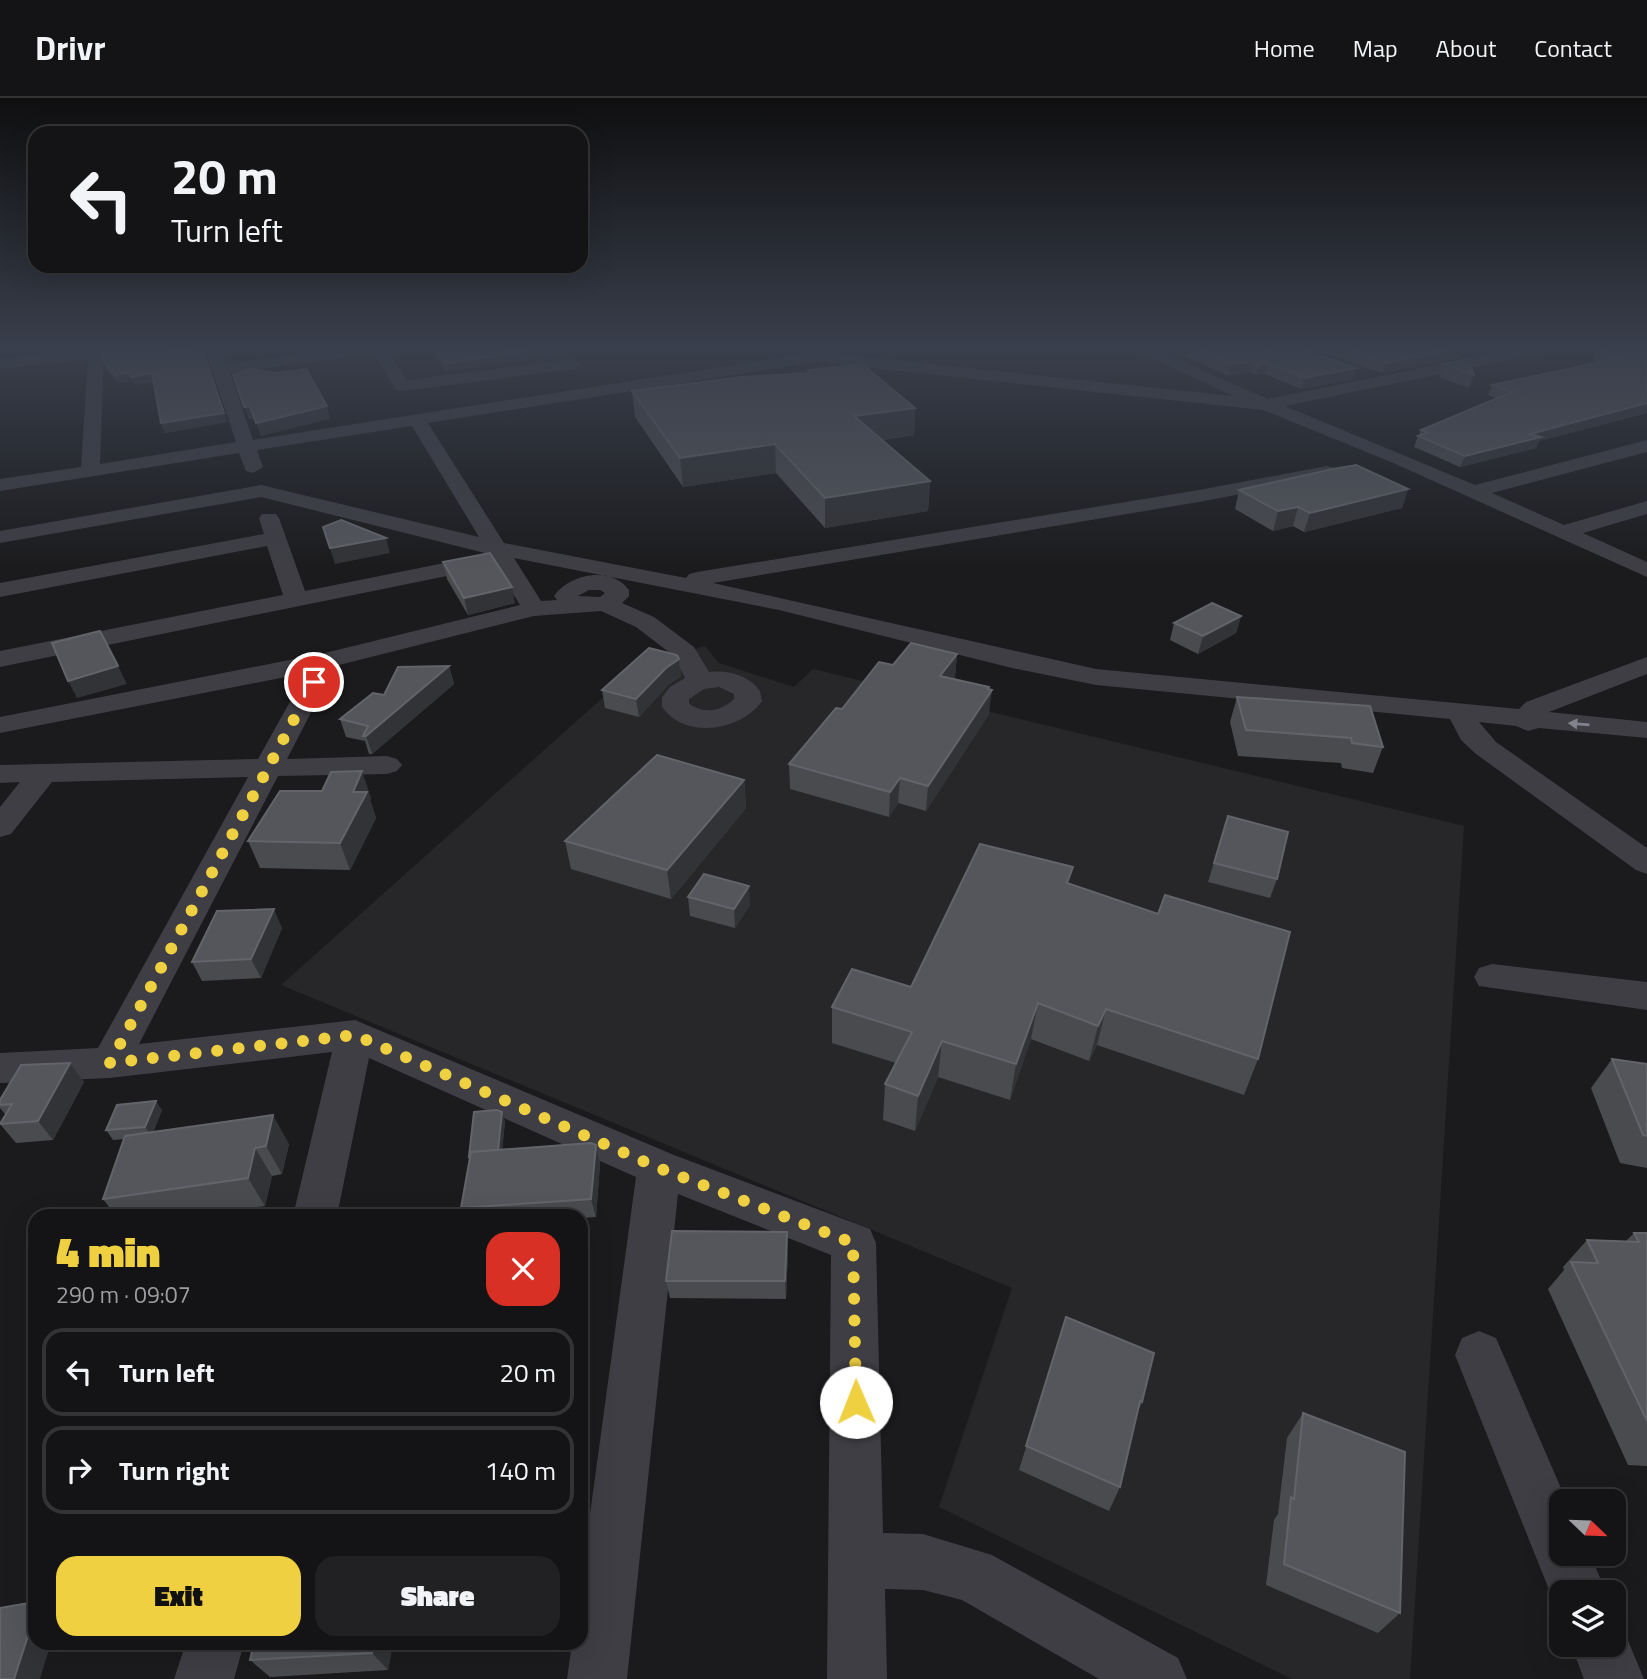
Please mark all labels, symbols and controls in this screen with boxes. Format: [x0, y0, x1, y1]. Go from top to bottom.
text: Drivr [35, 23, 106, 73]
text: Home [1254, 30, 1315, 66]
text: Map [1353, 30, 1398, 66]
text: About [1436, 30, 1496, 66]
text: Contact [1534, 30, 1612, 66]
text: 20 m [171, 138, 278, 213]
icon: left [56, 154, 147, 245]
text: Turn left [171, 206, 283, 254]
pin [284, 652, 344, 712]
icon: arrive [295, 663, 333, 701]
one-way arrow [1568, 718, 1590, 729]
text: 4 min [56, 1219, 160, 1283]
button: close [486, 1232, 560, 1306]
text: 290 m · 09:07 [56, 1277, 191, 1312]
icon: left [60, 1353, 98, 1391]
text: Turn left [119, 1353, 214, 1392]
text: 20 m [499, 1353, 556, 1392]
position arrow [819, 1365, 893, 1439]
icon: right [60, 1451, 98, 1489]
text: Turn right [119, 1451, 230, 1490]
text: 140 m [485, 1451, 556, 1490]
north arrow [1549, 1489, 1626, 1566]
map controls [1549, 1489, 1626, 1657]
button: Exit [56, 1556, 301, 1636]
button: Share [315, 1556, 560, 1636]
button: layers [1549, 1580, 1626, 1657]

